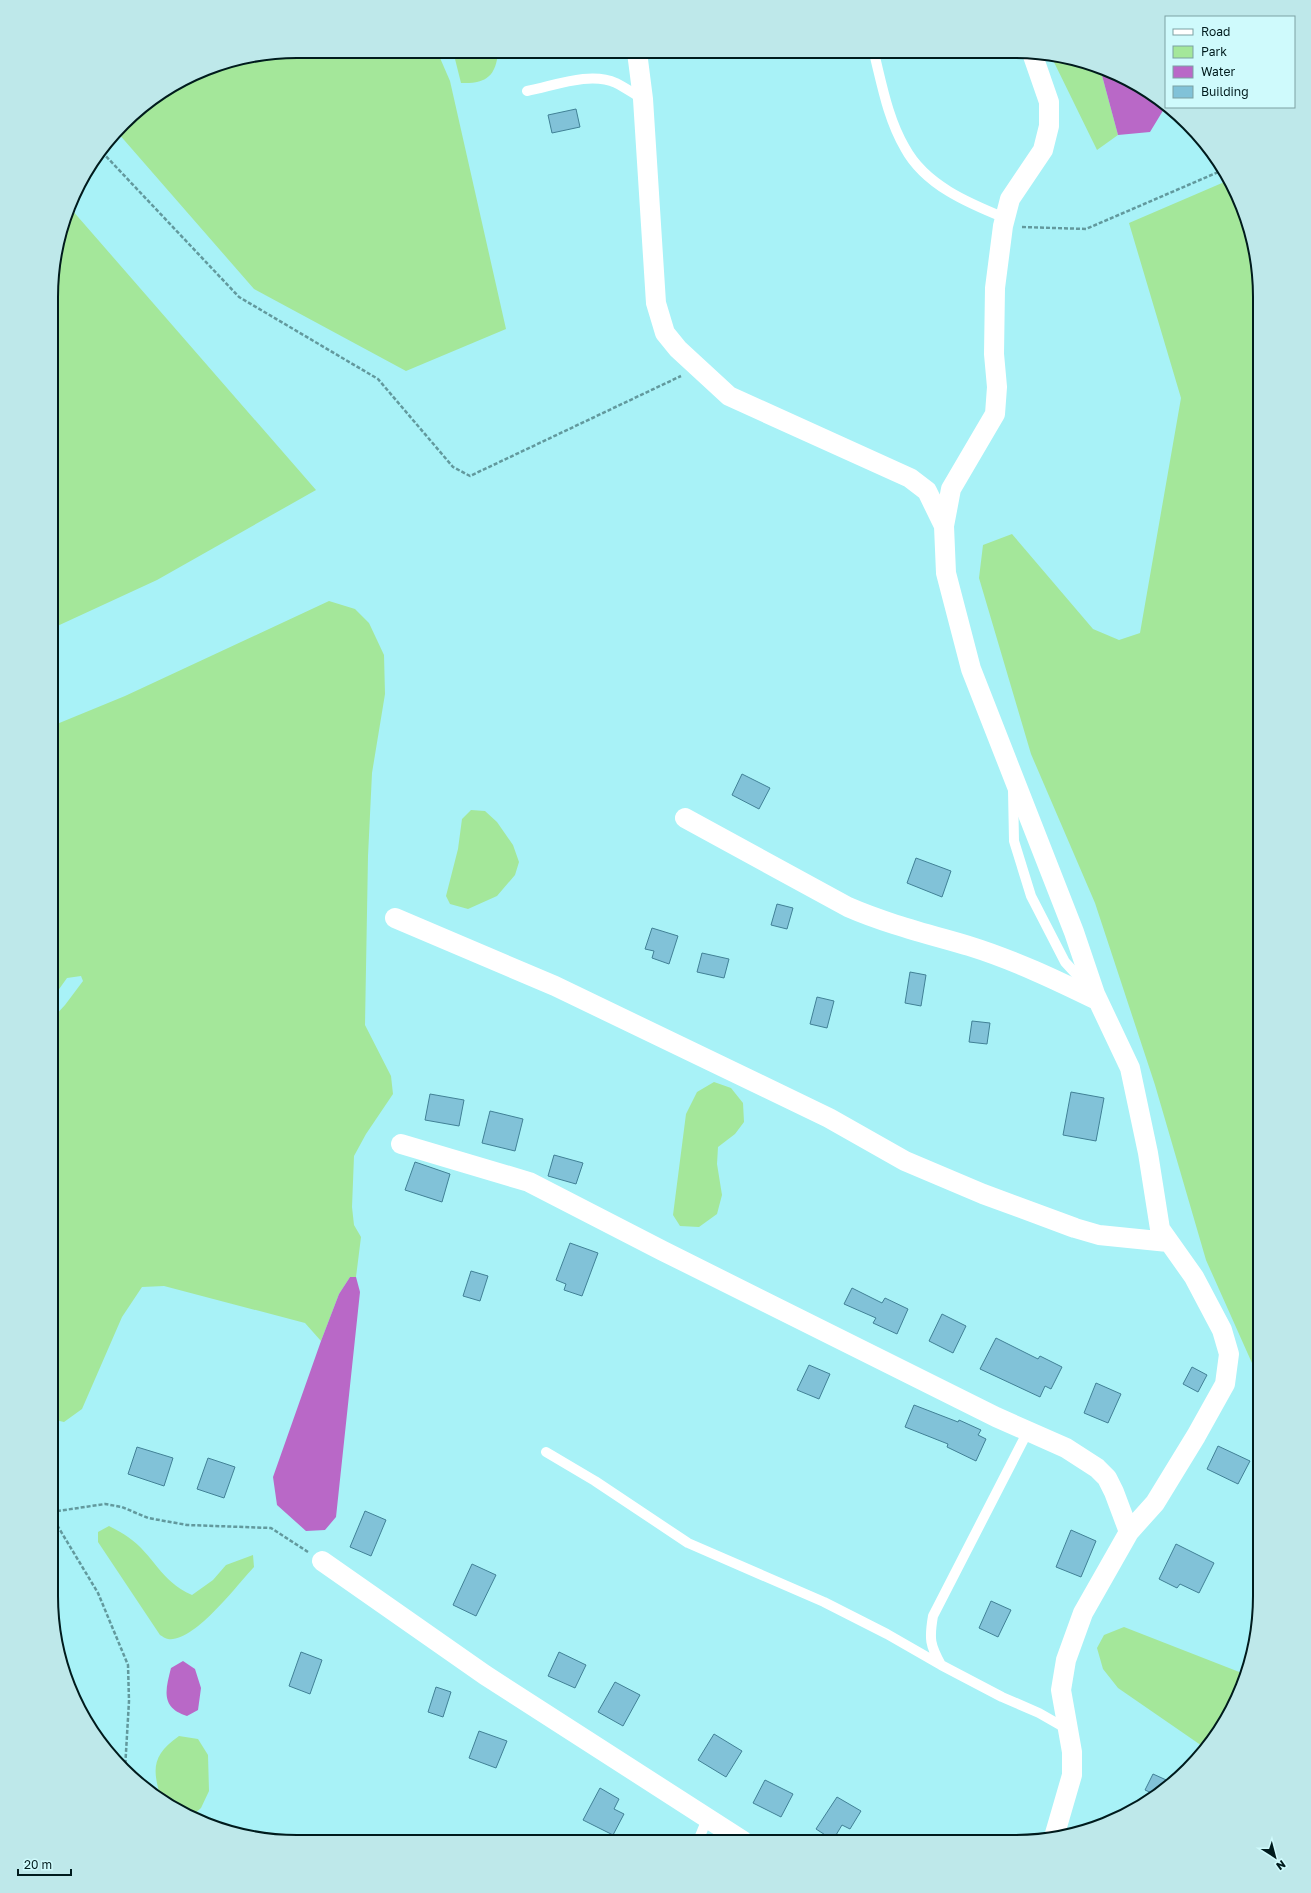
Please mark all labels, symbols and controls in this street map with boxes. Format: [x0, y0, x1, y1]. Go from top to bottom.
legend [1165, 16, 1295, 108]
text: Road [1201, 24, 1230, 39]
text: Park [1201, 44, 1227, 59]
text: Water [1201, 64, 1235, 79]
text: Building [1201, 84, 1249, 99]
north arrow [1255, 1837, 1295, 1877]
scale bar [18, 1851, 71, 1877]
text: 20 m [24, 1857, 52, 1872]
text: N [1274, 1858, 1288, 1873]

